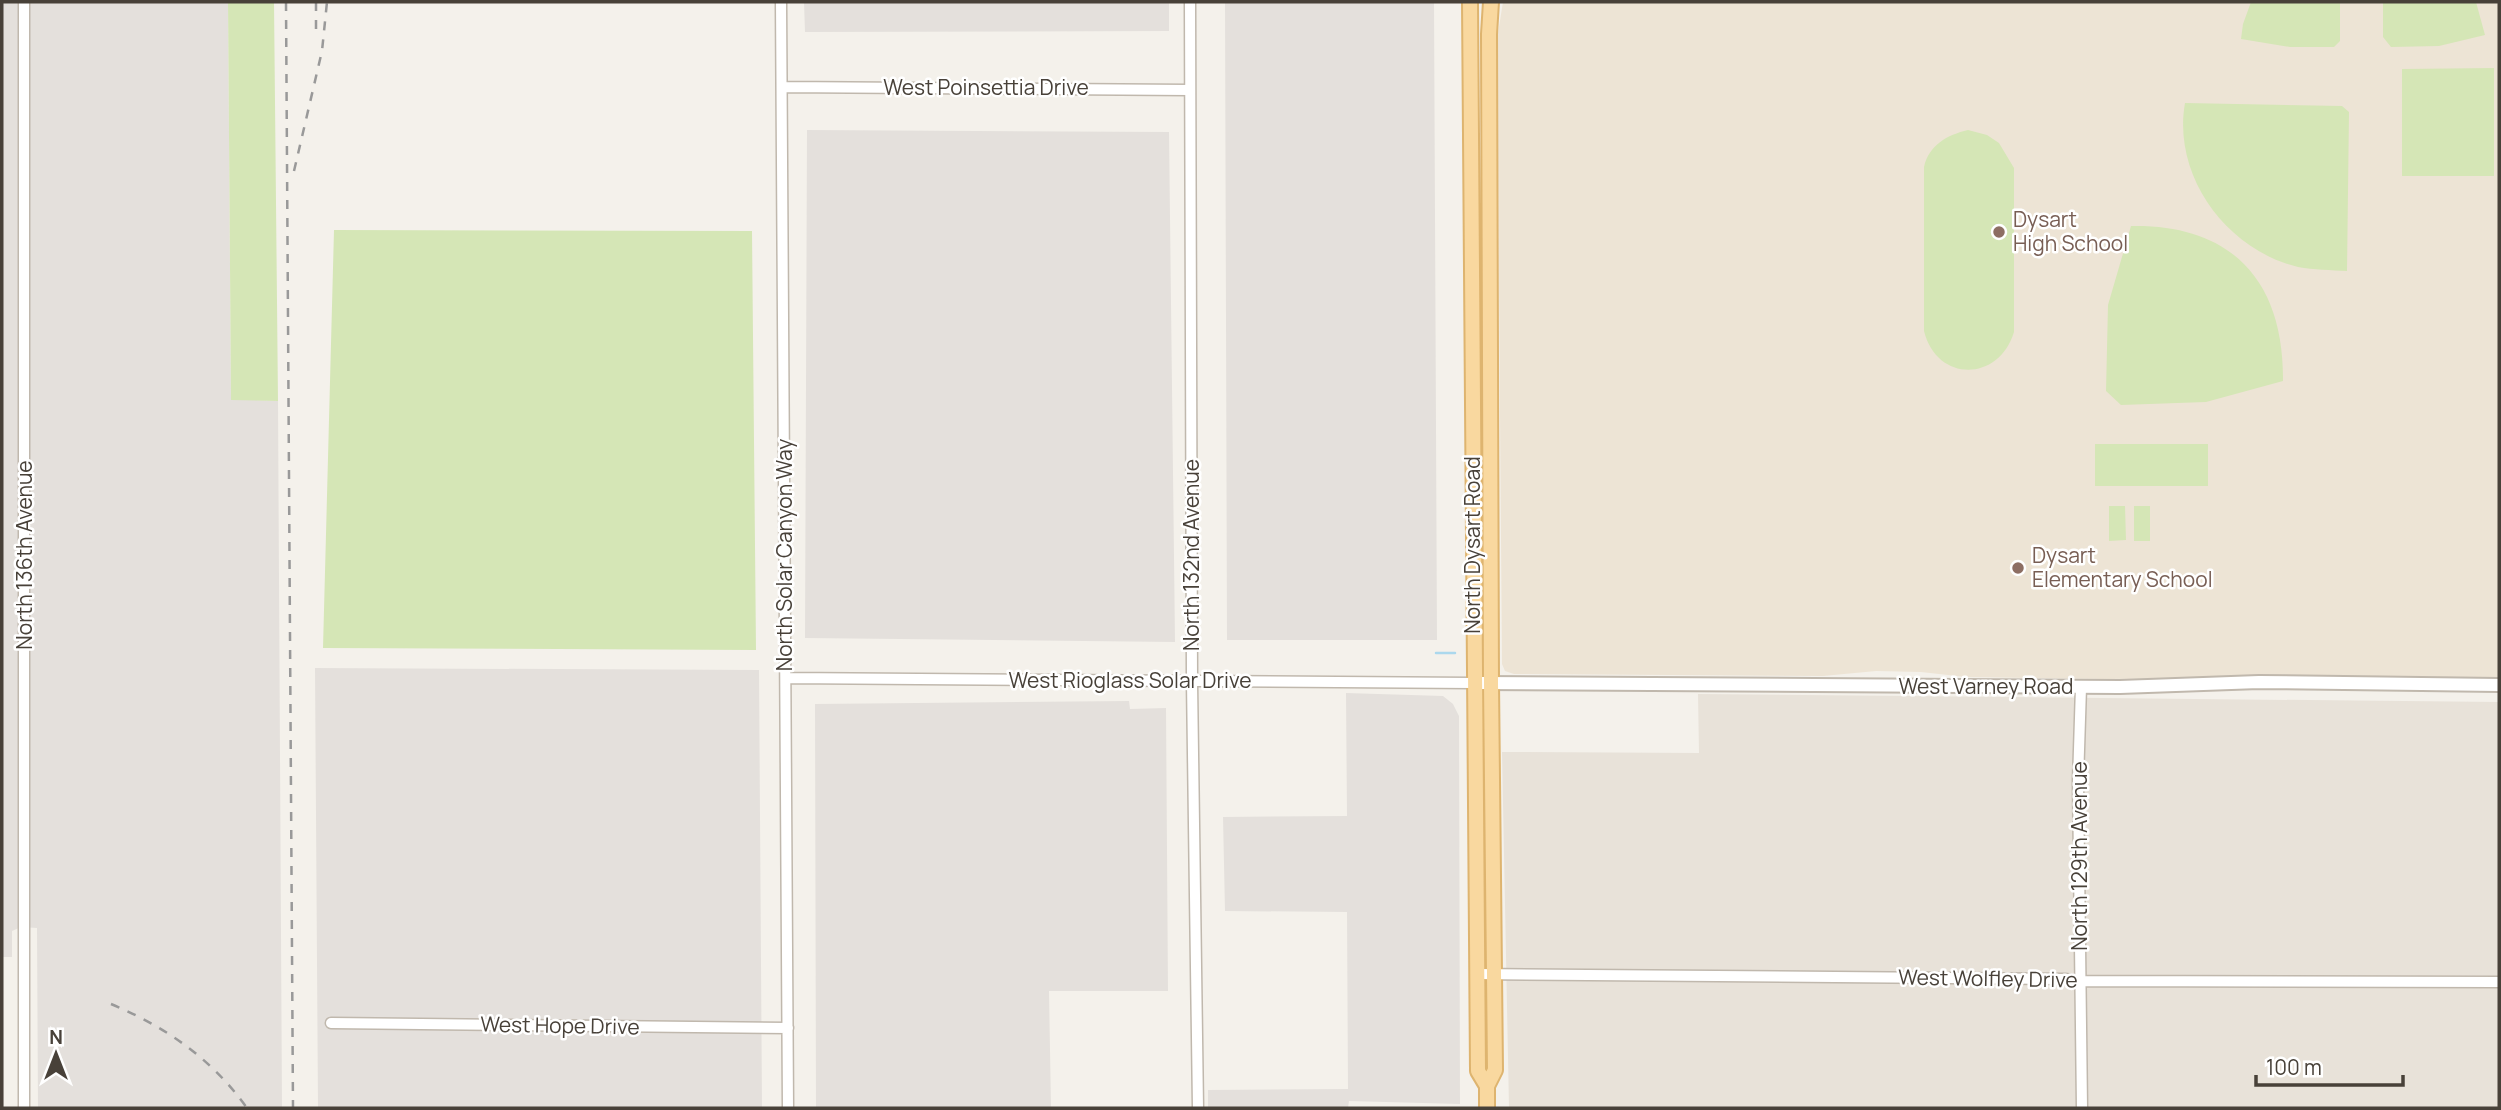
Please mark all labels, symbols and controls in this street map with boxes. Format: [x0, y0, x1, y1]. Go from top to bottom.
street label: West Poinsettia Drive [883, 73, 1089, 101]
place label: Dysart High School [2013, 205, 2128, 257]
marker: Dysart High School [1991, 224, 2007, 240]
street label: North Solar Canyon Way [770, 439, 798, 671]
street label: North Dysart Road [1458, 456, 1486, 634]
street label: North 132nd Avenue [1177, 459, 1205, 651]
street label: North 136th Avenue [10, 460, 38, 650]
place label: Dysart Elementary School [2032, 541, 2213, 593]
marker: Dysart Elementary School [2010, 560, 2026, 576]
street label: West Rioglass Solar Drive [1009, 666, 1251, 694]
street label: West Varney Road [1899, 672, 2073, 700]
street label: North 129th Avenue [2065, 761, 2093, 951]
street label: West Wolfley Drive [1898, 962, 2078, 994]
street label: West Hope Drive [480, 1010, 640, 1040]
north arrow [21, 1019, 91, 1089]
text: N [49, 1024, 63, 1050]
scale bar [2256, 1044, 2403, 1088]
text: 100 m [2266, 1053, 2322, 1081]

